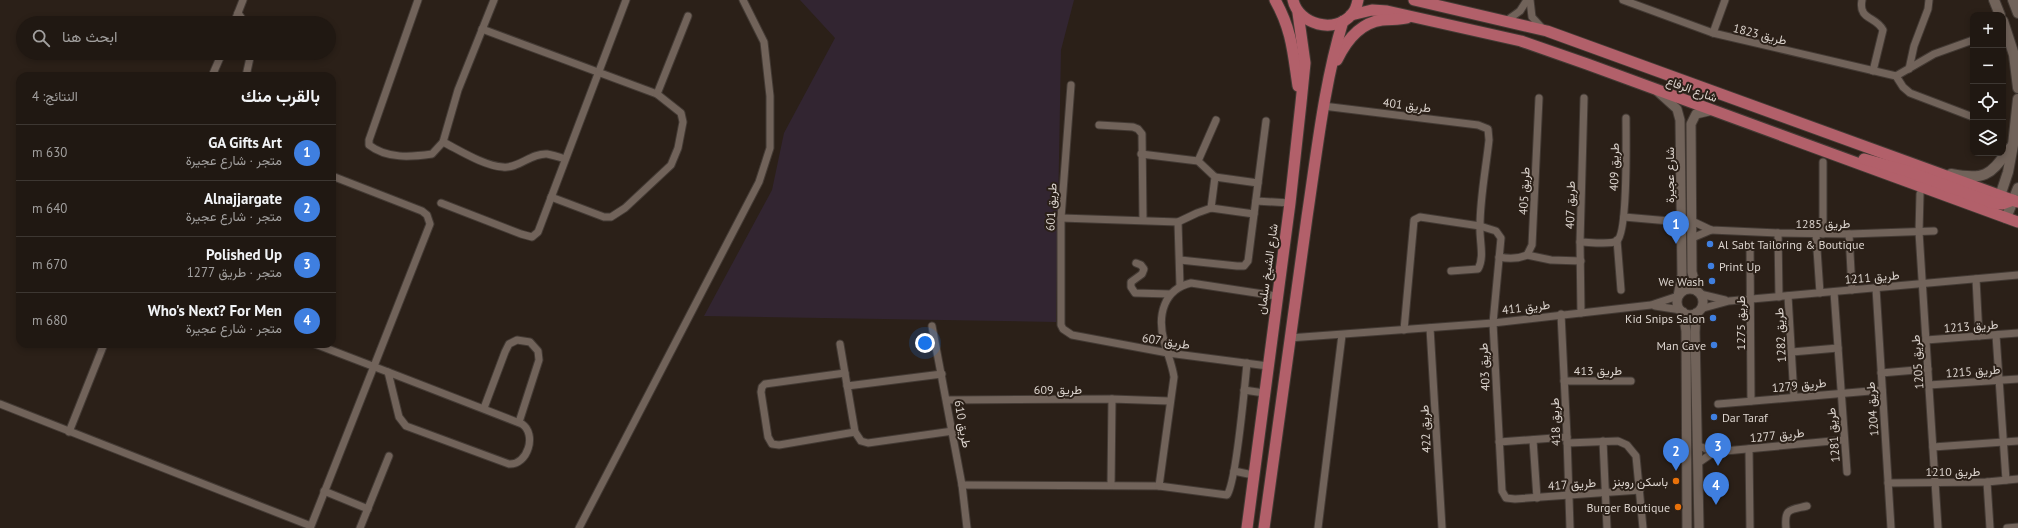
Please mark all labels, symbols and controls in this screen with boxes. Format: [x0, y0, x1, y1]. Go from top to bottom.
map controls [1970, 12, 2006, 156]
button: + [1970, 12, 2006, 48]
search box [16, 16, 336, 60]
street label: طريق 1823 [1731, 20, 1789, 49]
icon: search [30, 27, 52, 49]
text: ابحث هنا [62, 27, 117, 46]
button: − [1970, 48, 2006, 84]
street label: شارع الرفاع [1664, 73, 1719, 107]
button: locate [1970, 84, 2006, 120]
text: بالقرب منك [241, 85, 320, 107]
text: النتائج: 4 [32, 88, 78, 105]
street label: طريق 401 [1382, 95, 1432, 116]
button: layers [1970, 120, 2006, 156]
text: GA Gifts Art [208, 133, 282, 152]
street label: طريق 409 [1606, 143, 1623, 191]
text: 630 m [32, 144, 67, 161]
text: 1 [303, 144, 311, 161]
street label: شارع عجيرة [1662, 147, 1679, 203]
text: متجر · شارع عجيرة [186, 152, 282, 169]
street label: طريق 405 [1515, 166, 1534, 216]
street label: طريق 407 [1562, 181, 1579, 229]
street label: طريق 601 [1042, 182, 1061, 232]
text: Alnajjargate [204, 189, 282, 208]
text: 640 m [32, 200, 67, 217]
text: 2 [303, 200, 311, 217]
text: متجر · شارع عجيرة [186, 208, 282, 225]
pin: 1 [1663, 211, 1689, 244]
street label: طريق 1285 [1796, 216, 1851, 232]
street label: شارع الشيخ سلمان [1253, 223, 1283, 316]
place label: Al Sabt Tailoring & Boutique [1718, 237, 1865, 252]
marker: Al Sabt Tailoring & Boutique [1705, 239, 1715, 249]
text: Polished Up [206, 245, 282, 264]
text: 670 m [32, 256, 67, 273]
text: 3 [303, 256, 311, 273]
place label: Print Up [1719, 259, 1761, 274]
marker: Print Up [1706, 261, 1716, 271]
text: متجر · طريق 1277 [187, 264, 282, 281]
street label: طريق 1211 [1844, 267, 1900, 288]
place label: We Wash [1658, 274, 1704, 289]
marker: We Wash [1707, 276, 1717, 286]
street label: طريق 1275 [1733, 295, 1749, 350]
street label: طريق 411 [1501, 297, 1551, 318]
text: Who's Next? For Men [148, 301, 282, 320]
street label: طريق 1282 [1771, 307, 1790, 363]
place label: Kid Snips Salon [1625, 311, 1705, 326]
text: 680 m [32, 312, 67, 329]
text: 4 [303, 312, 311, 329]
marker: Kid Snips Salon [1708, 313, 1718, 323]
street label: طريق 1213 [1943, 317, 1999, 336]
text: متجر · شارع عجيرة [186, 320, 282, 337]
street label: طريق 607 [1141, 330, 1191, 353]
your location [915, 333, 935, 353]
street label: طريق 1205 [1908, 334, 1927, 390]
place label: Man Cave [1656, 338, 1706, 353]
marker: Man Cave [1709, 340, 1719, 350]
street label: طريق 403 [1475, 342, 1494, 392]
street label: طريق 1215 [1945, 362, 2001, 381]
street label: طريق 413 [1574, 363, 1622, 379]
street label: طريق 1279 [1771, 375, 1827, 396]
street label: طريق 1204 [1863, 381, 1882, 437]
street label: طريق 609 [1034, 382, 1082, 398]
street label: طريق 418 [1547, 397, 1564, 446]
street label: طريق 610 [950, 399, 975, 449]
street label: طريق 422 [1416, 404, 1435, 454]
street label: طريق 1281 [1823, 407, 1844, 463]
place label: Dar Taraf [1722, 410, 1769, 425]
marker: Dar Taraf [1709, 412, 1719, 422]
street label: طريق 1277 [1749, 425, 1805, 446]
pin: 3 [1705, 433, 1731, 466]
pin: 2 [1663, 438, 1689, 471]
street label: طريق 1210 [1926, 464, 1981, 480]
pin: 4 [1703, 472, 1729, 505]
place label: باسكن روبنز [1611, 474, 1668, 490]
street label: طريق 417 [1547, 475, 1597, 494]
marker: باسكن روبنز [1671, 476, 1681, 486]
place label: Burger Boutique [1586, 500, 1670, 515]
marker: Burger Boutique [1673, 502, 1683, 512]

